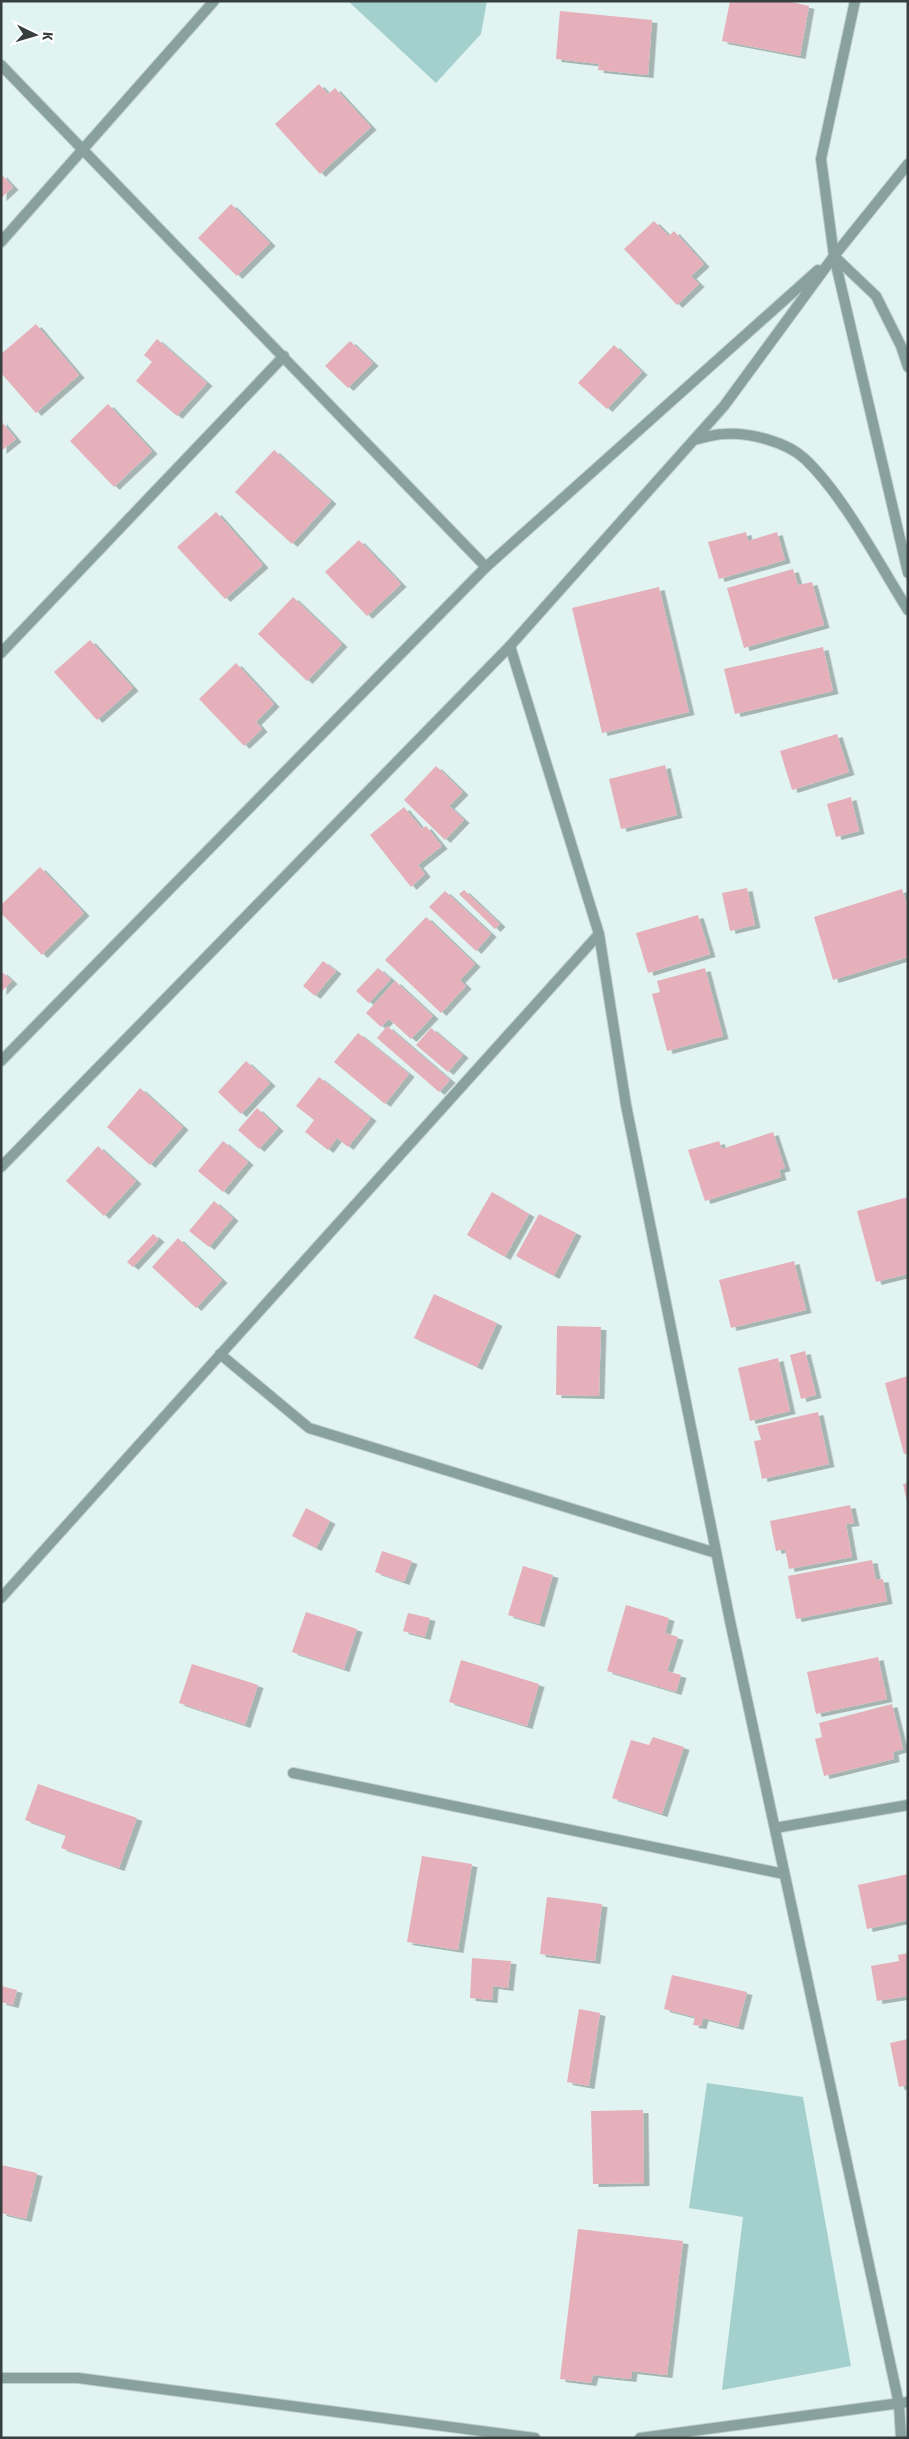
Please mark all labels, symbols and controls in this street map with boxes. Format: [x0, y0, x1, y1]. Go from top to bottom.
north arrow [10, 10, 60, 60]
text: K [39, 31, 56, 42]

